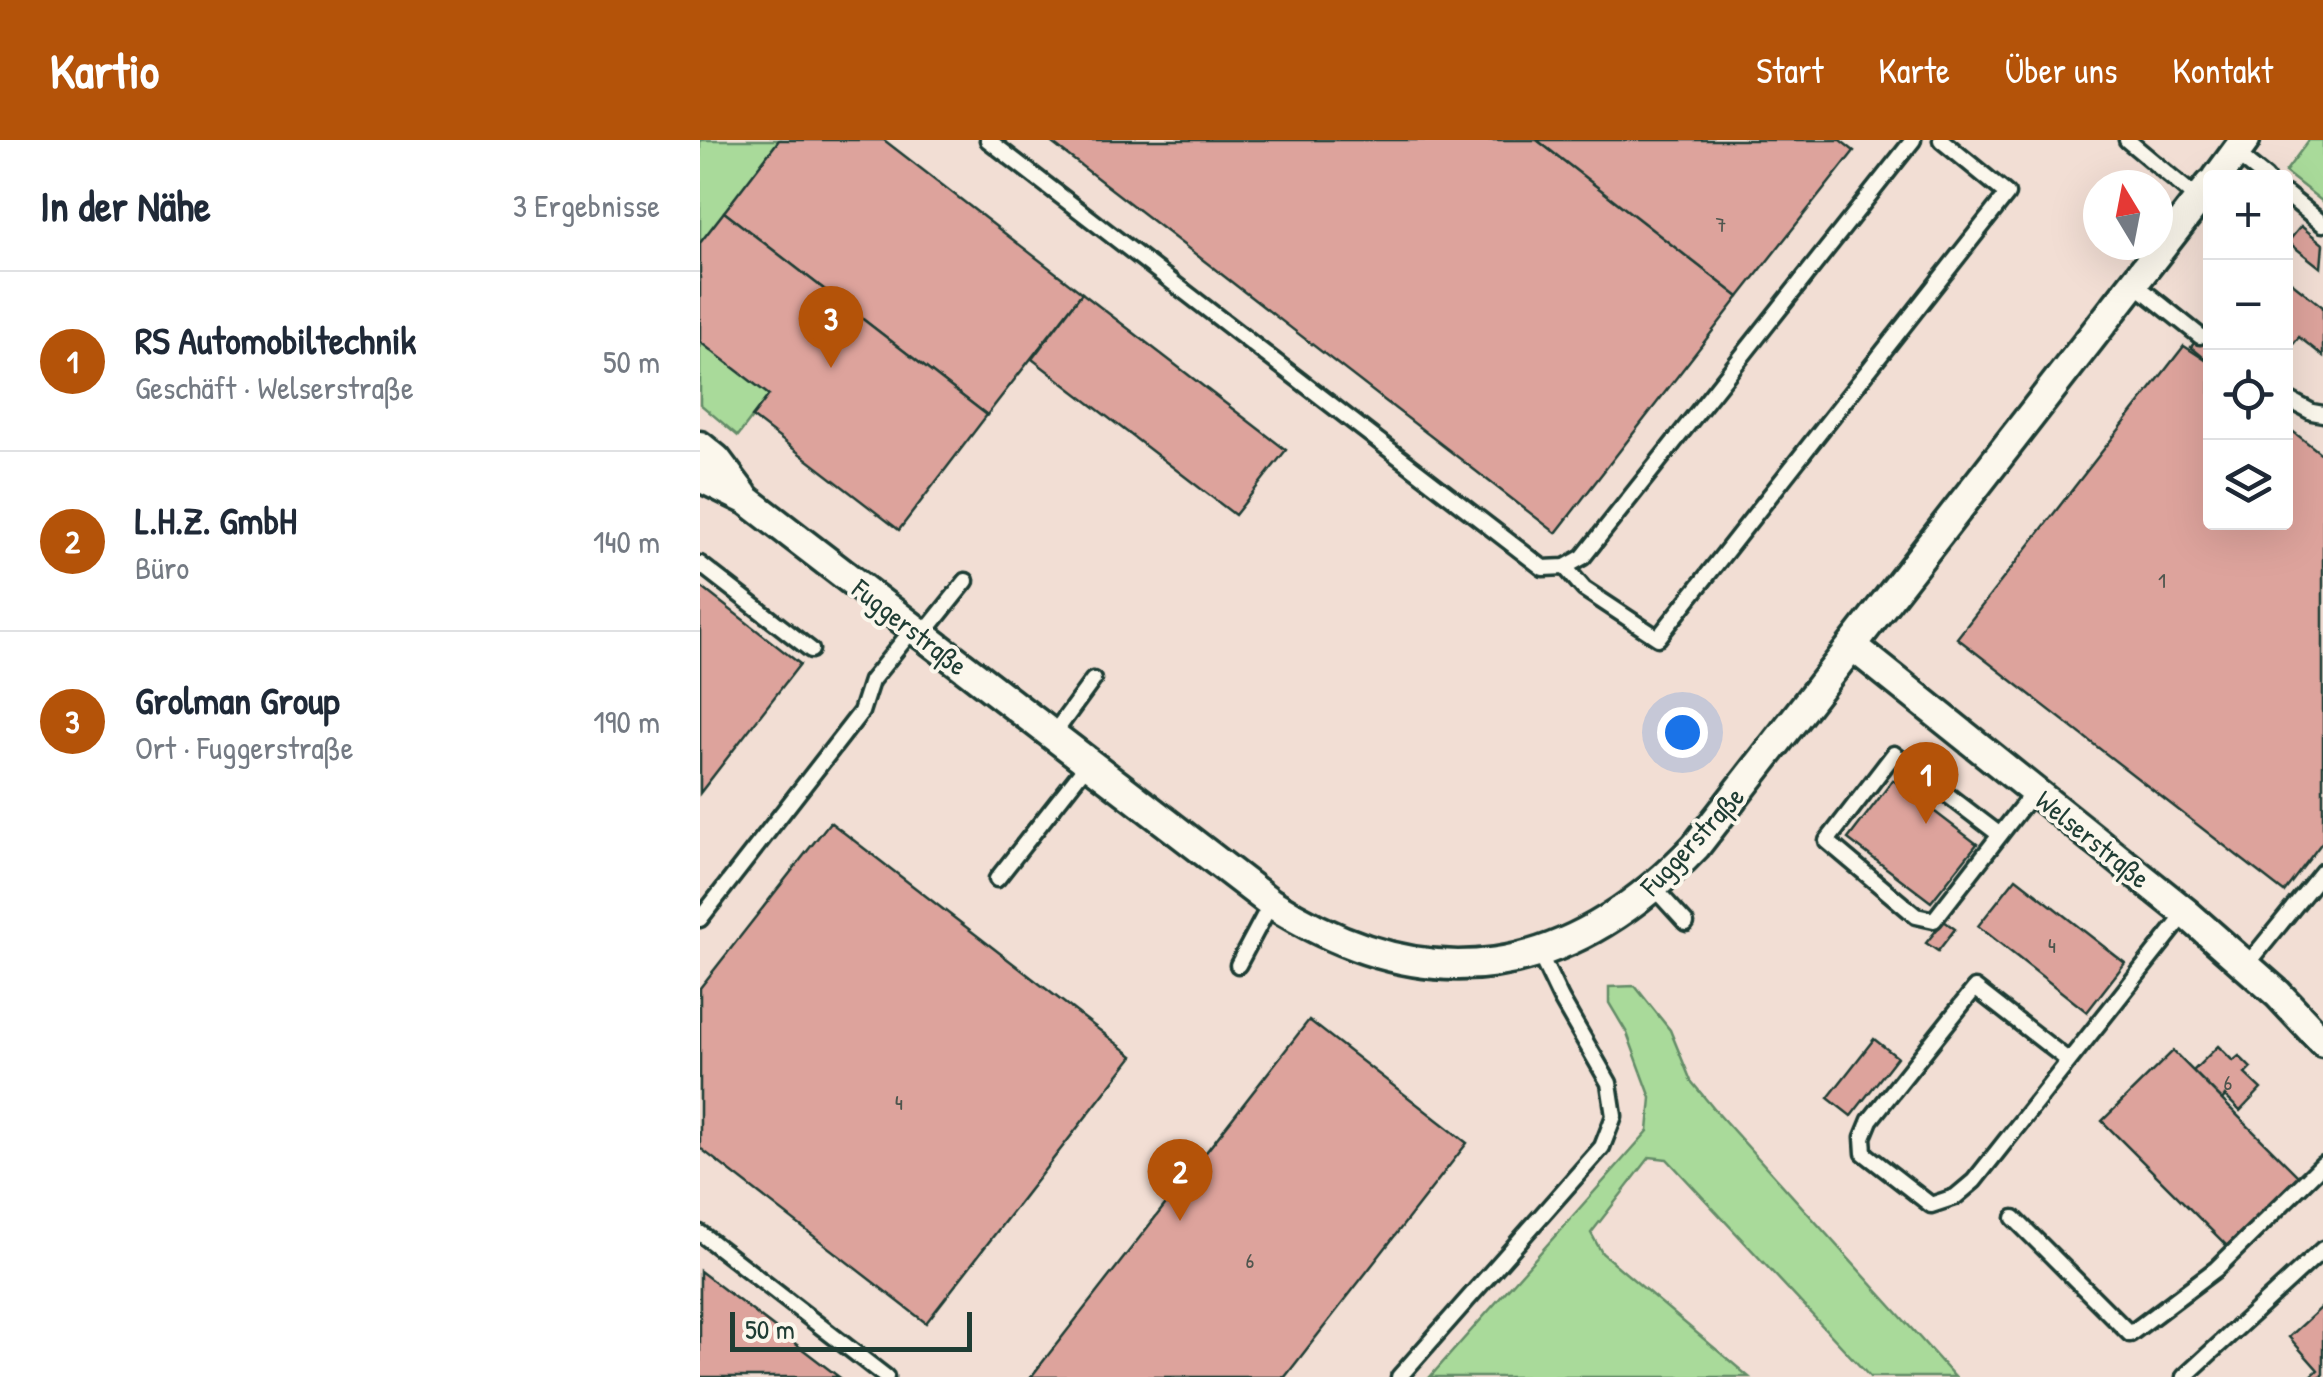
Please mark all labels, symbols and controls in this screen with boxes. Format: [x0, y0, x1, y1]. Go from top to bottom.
text: Kartio [50, 38, 159, 103]
text: Start [1756, 47, 1824, 94]
text: Karte [1879, 47, 1950, 94]
text: Über uns [2005, 47, 2117, 94]
text: Kontakt [2172, 47, 2273, 94]
north arrow [2083, 170, 2173, 260]
map controls [2203, 170, 2293, 530]
button: + [2203, 170, 2293, 260]
text: In der Nähe [40, 177, 211, 234]
text: 3 Ergebnisse [513, 184, 660, 227]
house number: 7 [1716, 209, 1726, 239]
button: − [2203, 260, 2293, 350]
pin: 3 [798, 286, 864, 368]
text: RS Automobiltechnik [135, 314, 416, 366]
text: 1 [67, 340, 78, 383]
text: 50 m [603, 340, 660, 383]
button: locate [2203, 350, 2293, 440]
text: Geschäft · Welserstraße [135, 366, 414, 409]
button: layers [2203, 440, 2293, 530]
text: L.H.Z. GmbH [135, 494, 297, 546]
text: 2 [65, 520, 80, 563]
text: 140 m [593, 520, 660, 563]
text: Büro [135, 546, 189, 589]
house number: 1 [2158, 565, 2166, 595]
street label: Fuggerstraße [844, 569, 976, 684]
text: Grolman Group [135, 674, 340, 726]
text: 3 [65, 700, 80, 743]
text: 190 m [593, 700, 660, 743]
your location [1657, 707, 1708, 758]
text: Ort · Fuggerstraße [135, 726, 353, 769]
pin: 1 [1894, 742, 1958, 824]
street label: Fuggerstraße [1631, 778, 1753, 905]
street label: Welserstraße [2028, 781, 2158, 897]
house number: 4 [2048, 930, 2056, 960]
house number: 6 [2224, 1067, 2233, 1097]
house number: 4 [895, 1087, 903, 1117]
pin: 2 [1148, 1138, 1212, 1221]
house number: 6 [1246, 1245, 1255, 1275]
scale bar [730, 1307, 972, 1352]
text: 50 m [745, 1310, 795, 1348]

